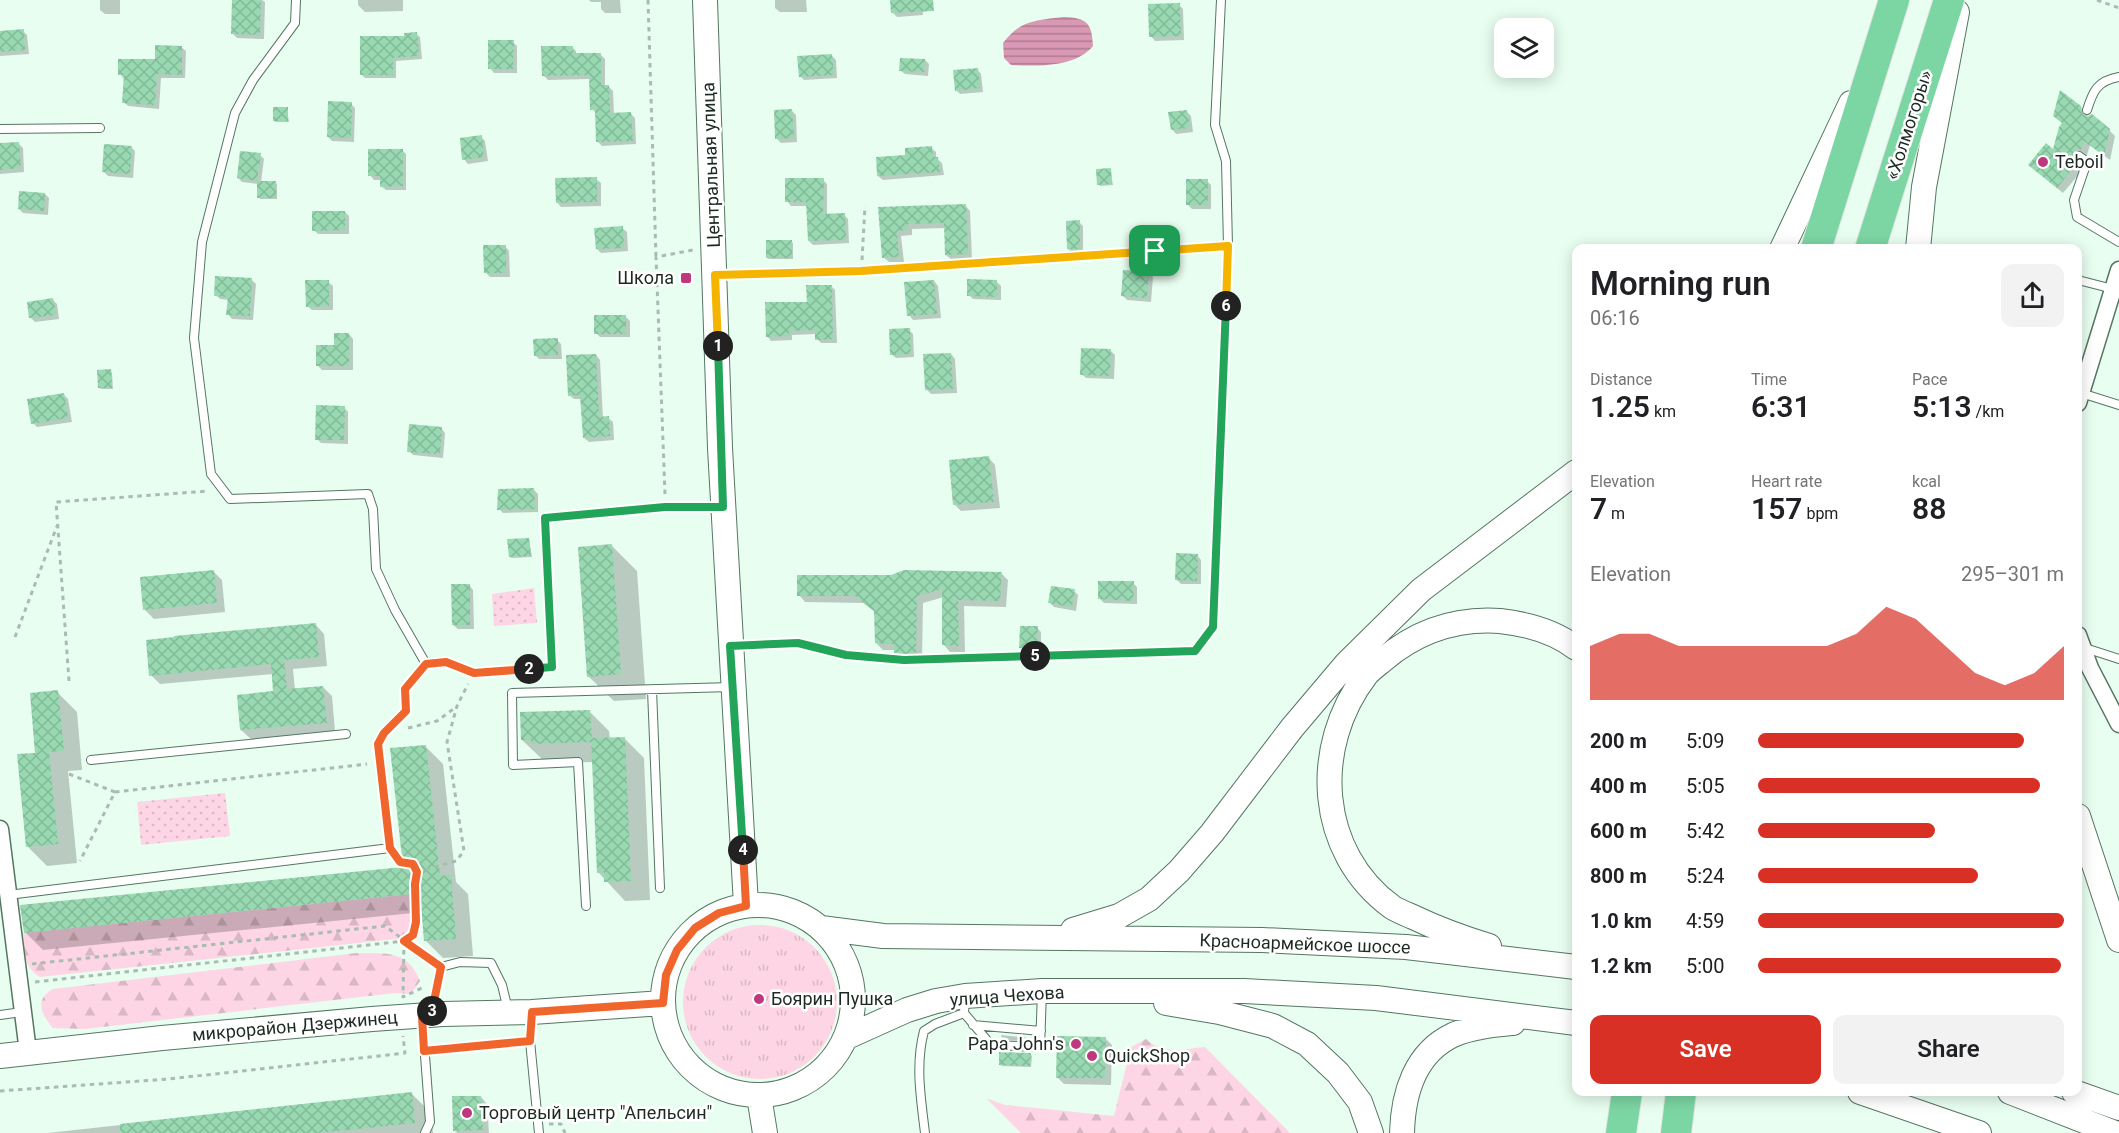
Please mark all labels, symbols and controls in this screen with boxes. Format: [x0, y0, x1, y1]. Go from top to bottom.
map controls [1494, 18, 1554, 78]
button: layers [1494, 18, 1554, 78]
street label: «Холмогоры» [1881, 67, 1936, 182]
street label: Центральная улица [697, 82, 724, 248]
place label: Teboil [2055, 151, 2104, 172]
marker: Teboil [2036, 155, 2050, 169]
pin [1129, 225, 1180, 276]
icon: arrive [1138, 234, 1171, 267]
text: Morning run [1590, 264, 1771, 303]
button: share [2001, 264, 2064, 327]
place label: Школа [617, 267, 674, 288]
marker: Школа [679, 271, 693, 285]
pin: 6 [1211, 291, 1241, 321]
text: 6 [1221, 296, 1231, 315]
text: 06:16 [1590, 306, 1640, 330]
pin: 1 [703, 331, 733, 361]
text: 1 [713, 336, 723, 355]
text: Distance [1590, 370, 1652, 389]
text: Time [1751, 370, 1787, 389]
text: Pace [1912, 370, 1948, 389]
text: 1.25 [1590, 389, 1650, 424]
text: 6:31 [1751, 389, 1811, 424]
text: 5:13 [1912, 389, 1972, 424]
text: km [1650, 402, 1676, 421]
text: /km [1972, 402, 2004, 421]
text: Elevation [1590, 472, 1655, 491]
text: Heart rate [1751, 472, 1822, 491]
text: kcal [1912, 472, 1941, 491]
text: 7 [1590, 491, 1607, 526]
text: 157 [1751, 491, 1802, 526]
text: 88 [1912, 491, 1946, 526]
text: m [1607, 504, 1625, 523]
text: bpm [1802, 504, 1838, 523]
text: Elevation [1590, 562, 1671, 586]
text: 295–301 m [1961, 562, 2064, 586]
pin: 5 [1020, 641, 1050, 671]
text: 5 [1030, 646, 1040, 665]
pin: 2 [514, 654, 544, 684]
text: 2 [524, 659, 534, 678]
text: 200 m [1590, 729, 1647, 753]
text: 5:09 [1686, 729, 1725, 753]
text: 400 m [1590, 774, 1647, 798]
text: 5:05 [1686, 774, 1725, 798]
text: 600 m [1590, 819, 1647, 843]
text: 5:42 [1686, 819, 1725, 843]
pin: 4 [728, 835, 758, 865]
text: 4 [738, 840, 748, 859]
text: 800 m [1590, 864, 1647, 888]
text: 5:24 [1686, 864, 1725, 888]
text: 1.0 km [1590, 909, 1652, 933]
text: 4:59 [1686, 909, 1725, 933]
street label: Красноармейское шоссе [1199, 929, 1411, 958]
text: 1.2 km [1590, 954, 1652, 978]
text: 5:00 [1686, 954, 1725, 978]
street label: улица Чехова [949, 981, 1065, 1010]
place label: Боярин Пушка [771, 988, 893, 1009]
marker: Боярин Пушка [752, 992, 766, 1006]
pin: 3 [417, 996, 447, 1026]
text: 3 [427, 1001, 437, 1020]
street label: микрорайон Дзержинец [191, 1006, 399, 1045]
button: Save [1590, 1015, 1821, 1084]
button: Share [1833, 1015, 2064, 1084]
place label: Papa John's [968, 1033, 1064, 1054]
marker: Papa John's [1069, 1037, 1083, 1051]
place label: QuickShop [1104, 1045, 1190, 1066]
marker: QuickShop [1085, 1049, 1099, 1063]
place label: Торговый центр "Апельсин" [479, 1102, 712, 1123]
marker: Торговый центр "Апельсин" [460, 1106, 474, 1120]

